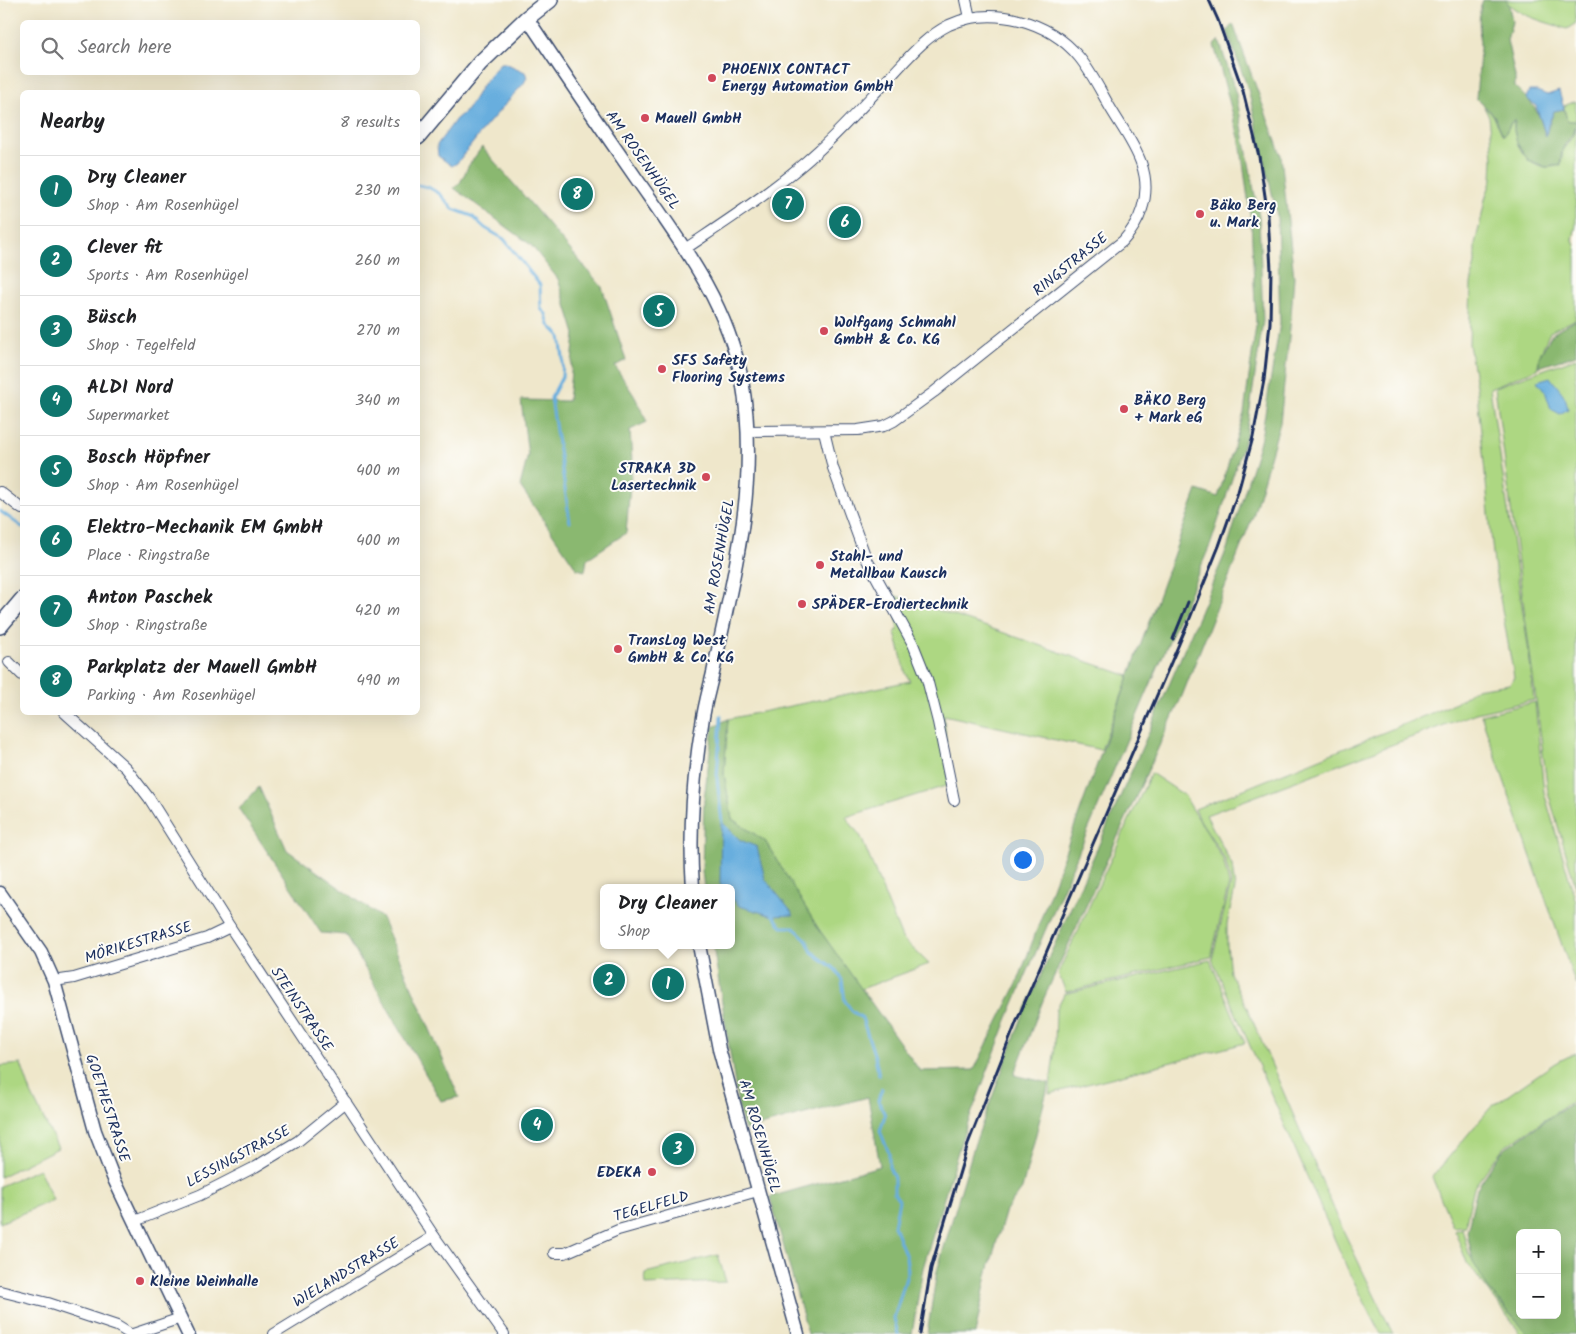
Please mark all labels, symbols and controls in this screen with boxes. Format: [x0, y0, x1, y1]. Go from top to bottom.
search box [20, 20, 420, 75]
text: Search here [78, 33, 172, 63]
icon: search [38, 34, 66, 62]
place label: PHOENIX CONTACT Energy Automation GmbH [722, 58, 894, 99]
marker: PHOENIX CONTACT Energy Automation GmbH [706, 72, 718, 84]
text: Nearby [40, 106, 105, 139]
street label: AM ROSENHÜGEL [599, 106, 686, 215]
place label: Mauell GmbH [655, 107, 742, 131]
text: 8 results [340, 110, 400, 135]
marker: Mauell GmbH [639, 112, 651, 124]
text: Dry Cleaner [87, 163, 186, 193]
pin: 8 [561, 175, 593, 213]
text: 1 [54, 178, 58, 203]
text: 230 m [354, 178, 400, 203]
pin: 7 [772, 185, 804, 223]
text: Shop · Am Rosenhügel [87, 193, 239, 218]
place label: Bäko Berg u. Mark [1210, 194, 1276, 235]
pin: 6 [829, 203, 861, 241]
marker: Bäko Berg u. Mark [1194, 208, 1206, 220]
street label: RINGSTRASSE [1028, 226, 1115, 303]
text: Clever fit [87, 233, 163, 263]
text: 2 [51, 248, 61, 273]
text: 260 m [355, 248, 400, 273]
text: Sports · Am Rosenhügel [87, 263, 248, 288]
pin: 5 [643, 292, 675, 330]
text: Büsch [87, 303, 137, 333]
place label: Wolfgang Schmahl GmbH & Co. KG [834, 311, 956, 352]
text: 3 [52, 318, 60, 343]
text: 270 m [356, 318, 400, 343]
marker: Wolfgang Schmahl GmbH & Co. KG [818, 325, 830, 337]
text: Shop · Tegelfeld [87, 333, 195, 358]
place label: SFS Safety Flooring Systems [672, 349, 785, 390]
marker: SFS Safety Flooring Systems [656, 363, 668, 375]
text: ALDI Nord [87, 373, 173, 403]
text: 4 [52, 388, 60, 413]
text: 340 m [355, 388, 400, 413]
place label: BÄKO Berg + Mark eG [1134, 389, 1206, 430]
text: Supermarket [87, 403, 170, 428]
marker: BÄKO Berg + Mark eG [1118, 403, 1130, 415]
text: Bosch Höpfner [87, 443, 210, 473]
place label: STRAKA 3D Lasertechnik [611, 457, 697, 498]
text: 5 [52, 458, 60, 483]
text: 400 m [356, 458, 400, 483]
marker: STRAKA 3D Lasertechnik [700, 471, 712, 483]
text: Shop · Am Rosenhügel [87, 473, 239, 498]
street label: AM ROSENHÜGEL [698, 497, 742, 616]
text: Elektro-Mechanik EM GmbH [87, 513, 323, 543]
text: 6 [52, 528, 60, 553]
text: 400 m [356, 528, 400, 553]
text: Place · Ringstraße [87, 543, 210, 568]
place label: Stahl- und Metallbau Kausch [830, 545, 947, 586]
marker: Stahl- und Metallbau Kausch [814, 559, 826, 571]
text: Anton Paschek [87, 583, 212, 613]
place label: SPÄDER-Erodiertechnik [812, 593, 969, 617]
text: 7 [52, 598, 60, 623]
text: 420 m [355, 598, 400, 623]
marker: SPÄDER-Erodiertechnik [796, 598, 808, 610]
text: Shop · Ringstraße [87, 613, 207, 638]
place label: TransLog West GmbH & Co. KG [628, 629, 734, 670]
marker: TransLog West GmbH & Co. KG [612, 643, 624, 655]
text: Parkplatz der Mauell GmbH [87, 653, 317, 683]
text: 8 [51, 668, 61, 693]
text: 490 m [356, 668, 400, 693]
text: Parking · Am Rosenhügel [87, 683, 256, 708]
your location [1010, 847, 1036, 873]
popup [600, 884, 735, 949]
text: Dry Cleaner [618, 889, 717, 919]
street label: MÖRIKESTRASSE [82, 915, 196, 971]
text: Shop [618, 919, 650, 944]
pin: 2 [593, 961, 625, 999]
street label: STEINSTRASSE [264, 962, 339, 1058]
pin: 1 [652, 965, 684, 1003]
street label: GOETHESTRASSE [78, 1051, 136, 1167]
street label: AM ROSENHÜGEL [731, 1077, 787, 1196]
pin: 4 [521, 1106, 553, 1144]
street label: LESSINGSTRASSE [182, 1119, 296, 1195]
pin: 3 [662, 1130, 694, 1168]
place label: EDEKA [597, 1161, 642, 1185]
marker: EDEKA [646, 1166, 658, 1178]
street label: TEGELFELD [611, 1185, 692, 1229]
map controls [1516, 1229, 1561, 1319]
button: + [1516, 1229, 1561, 1274]
street label: WIELANDSTRASSE [289, 1231, 406, 1314]
place label: Kleine Weinhalle [150, 1270, 259, 1294]
button: − [1516, 1274, 1561, 1319]
marker: Kleine Weinhalle [134, 1275, 146, 1287]

